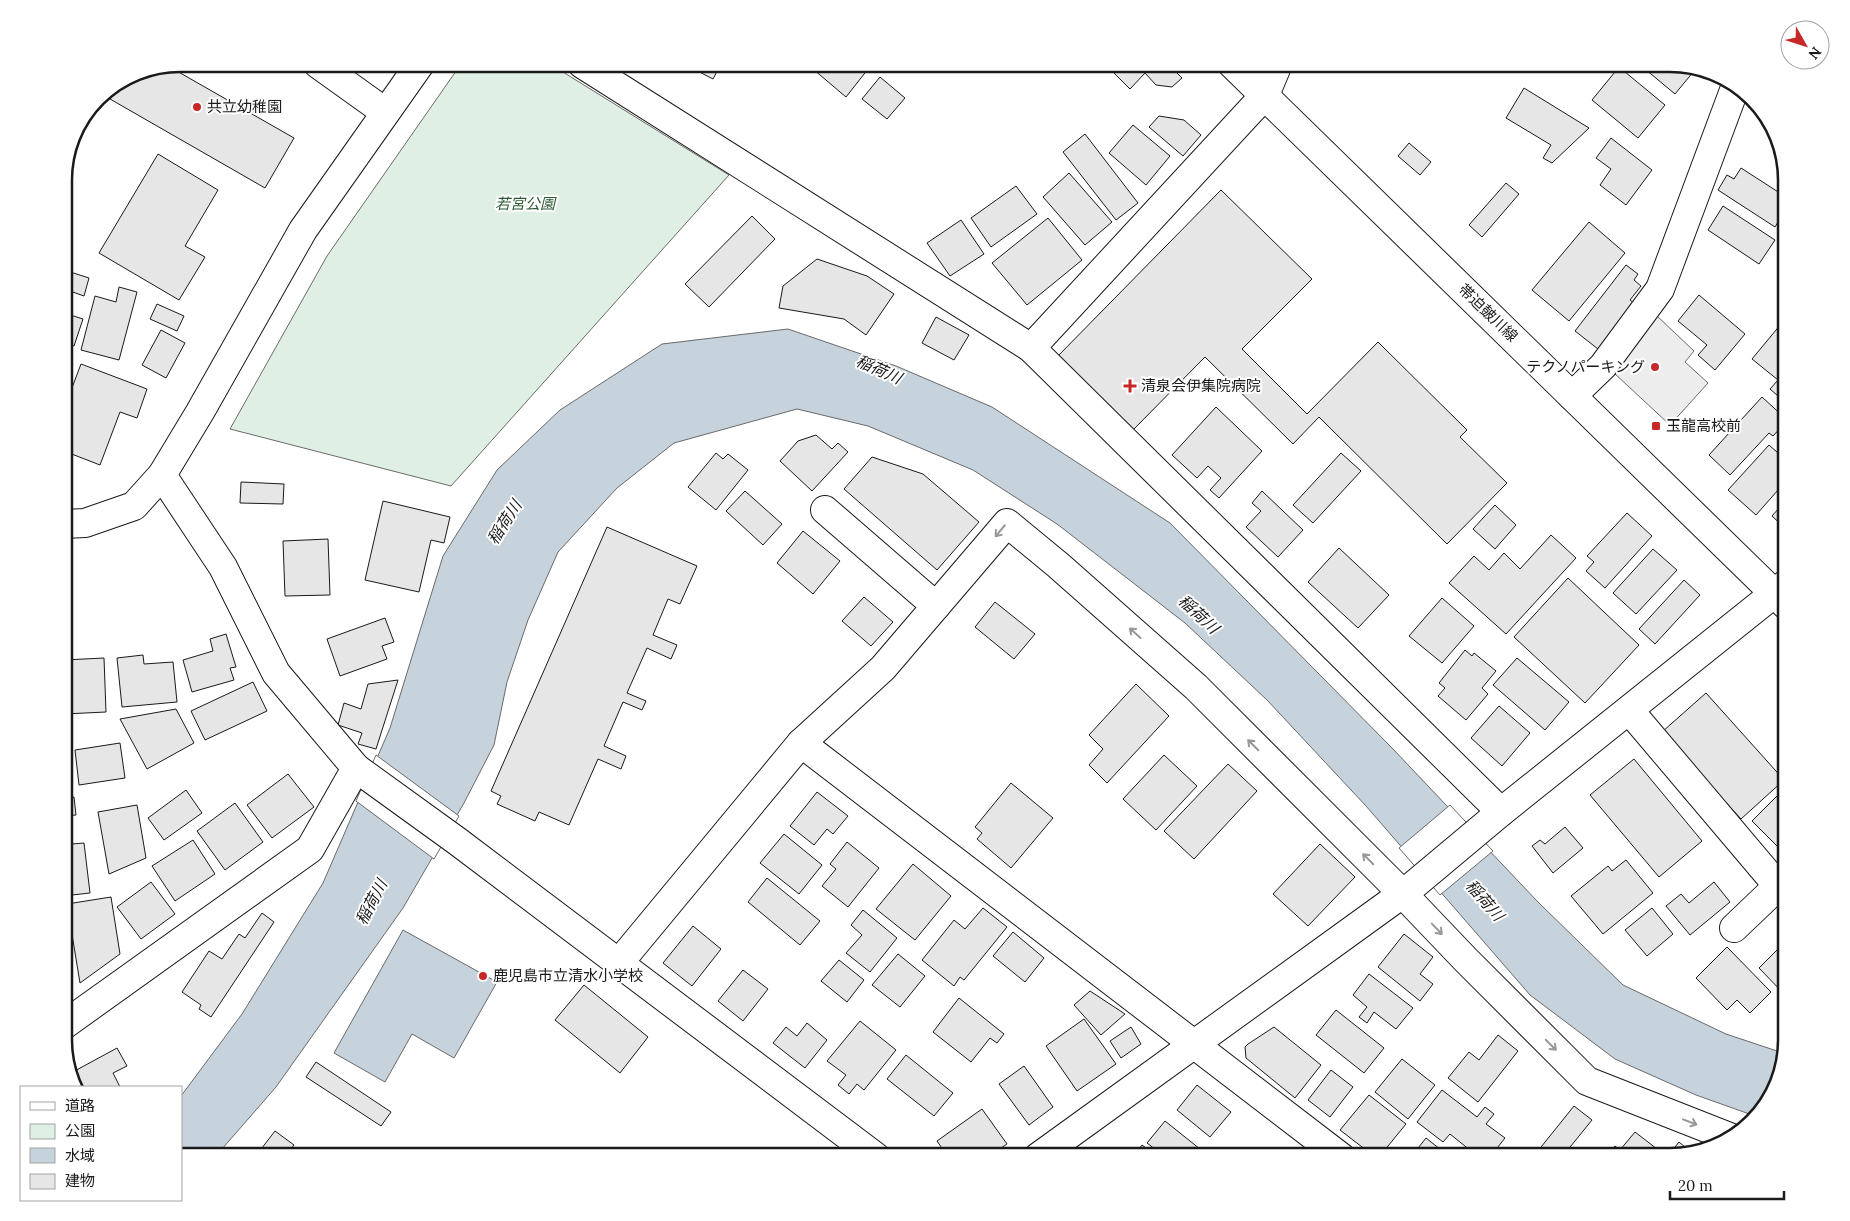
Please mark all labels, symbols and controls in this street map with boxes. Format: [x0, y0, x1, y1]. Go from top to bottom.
north arrow [1780, 20, 1830, 70]
text: N [1805, 43, 1826, 63]
place label: 共立幼稚園 [207, 97, 282, 116]
marker: 共立幼稚園 [191, 101, 203, 113]
park label: 若宮公園 [495, 194, 557, 213]
street label: 帯迫皷川線 [1455, 280, 1522, 346]
water label: 稲荷川 [853, 350, 907, 389]
place label: テクノパーキング [1526, 357, 1645, 376]
marker: テクノパーキング [1649, 361, 1661, 373]
place label: 清泉会伊集院病院 [1141, 376, 1261, 395]
marker: 清泉会伊集院病院 [1123, 379, 1137, 393]
place label: 玉龍高校前 [1666, 416, 1741, 435]
marker: 玉龍高校前 [1650, 420, 1662, 432]
water label: 稲荷川 [483, 495, 527, 548]
one-way arrow [994, 525, 1006, 538]
water label: 稲荷川 [1175, 590, 1225, 639]
one-way arrow [1129, 628, 1142, 639]
one-way arrow [1248, 739, 1260, 751]
one-way arrow [1362, 853, 1375, 865]
water label: 稲荷川 [351, 874, 392, 928]
water label: 稲荷川 [1462, 875, 1510, 926]
one-way arrow [1431, 923, 1443, 935]
place label: 鹿児島市立清水小学校 [493, 966, 643, 985]
marker: 鹿児島市立清水小学校 [477, 970, 489, 982]
one-way arrow [1545, 1038, 1557, 1051]
legend [20, 1086, 182, 1201]
text: 道路 [65, 1096, 95, 1115]
one-way arrow [1682, 1118, 1698, 1127]
text: 公園 [65, 1121, 95, 1140]
text: 水域 [65, 1146, 95, 1165]
scale bar [1670, 1168, 1784, 1200]
text: 建物 [65, 1171, 95, 1190]
text: 20 m [1678, 1176, 1713, 1195]

